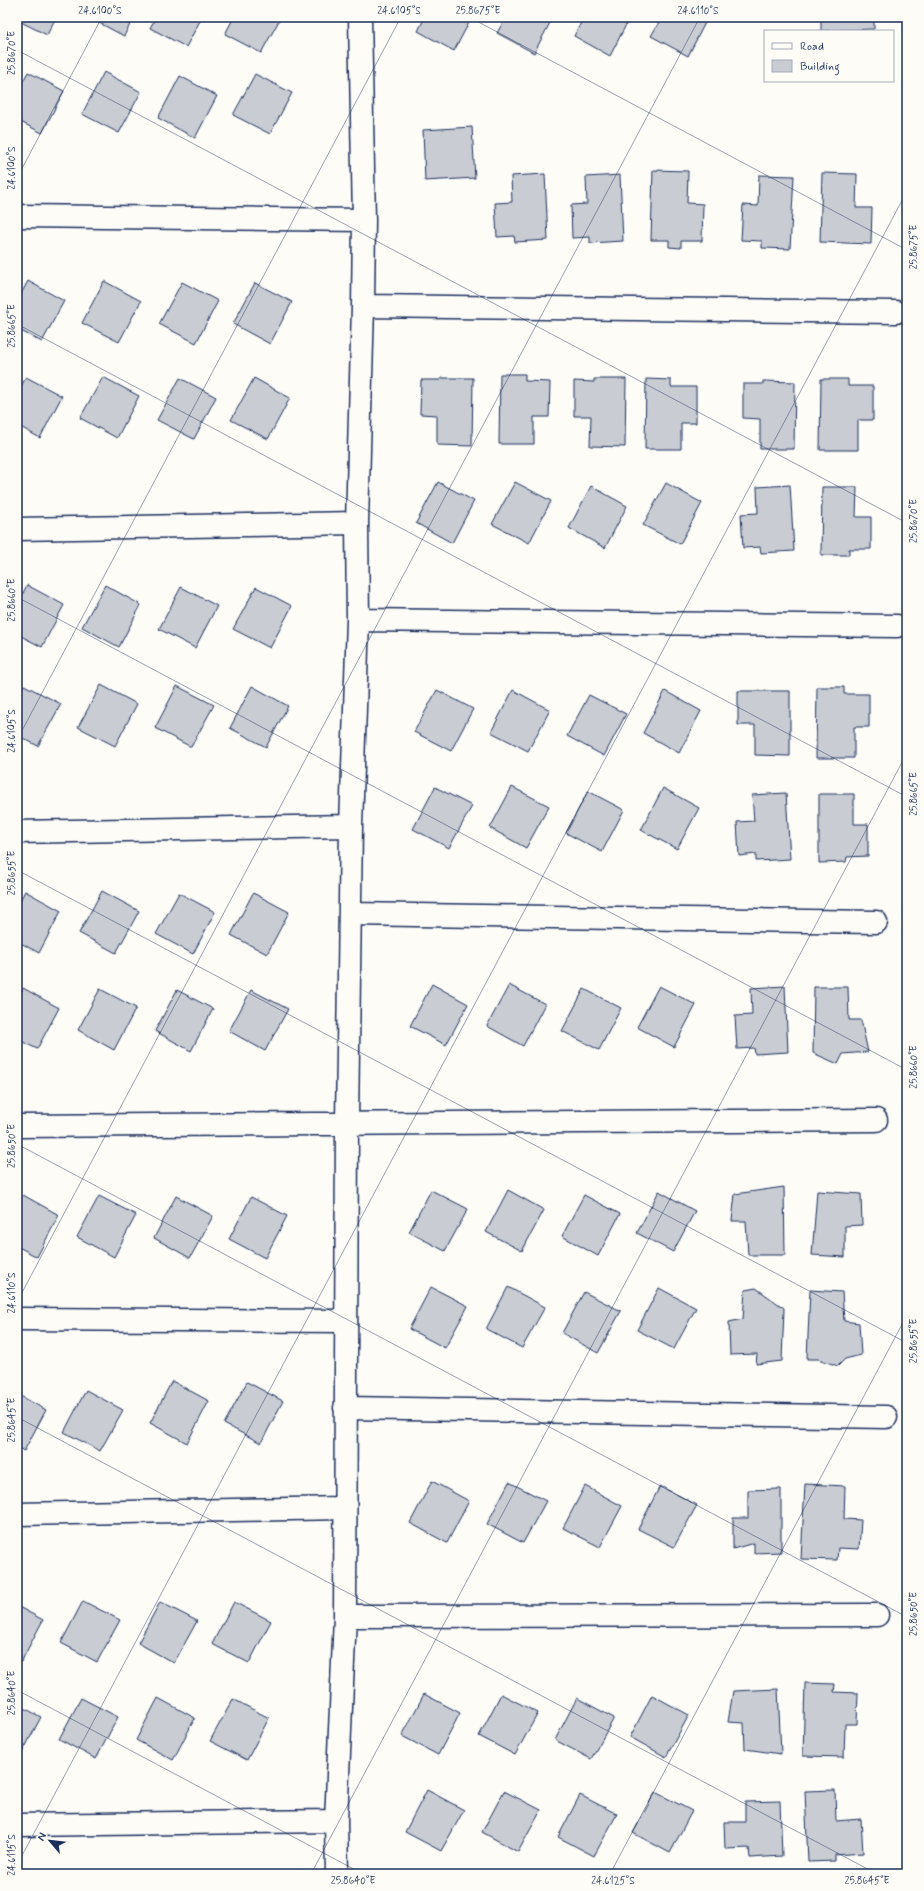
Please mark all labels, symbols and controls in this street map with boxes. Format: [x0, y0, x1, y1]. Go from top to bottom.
text: 24.6100°S [78, 4, 122, 18]
text: 24.6105°S [377, 4, 421, 18]
text: 25.8675°E [456, 4, 500, 18]
text: 24.6110°S [677, 4, 719, 18]
legend [764, 30, 894, 82]
text: 25.8670°E [5, 31, 19, 75]
text: Road [800, 39, 824, 55]
text: Building [800, 59, 840, 76]
text: 24.6100°S [5, 146, 19, 190]
text: 25.8675°E [907, 225, 921, 269]
text: 25.8665°E [5, 304, 19, 348]
text: 25.8670°E [907, 499, 921, 543]
text: 25.8660°E [5, 578, 19, 622]
text: 24.6105°S [5, 709, 19, 753]
text: 25.8665°E [907, 772, 921, 816]
text: 25.8655°E [5, 851, 19, 895]
text: 25.8660°E [907, 1045, 921, 1089]
text: 25.8650°E [5, 1124, 19, 1168]
text: 24.6110°S [5, 1272, 19, 1314]
text: 25.8655°E [907, 1319, 921, 1363]
text: 25.8645°E [5, 1397, 19, 1442]
text: 25.8650°E [907, 1592, 921, 1636]
text: 25.8640°E [5, 1671, 19, 1715]
north arrow [30, 1821, 70, 1861]
text: N [34, 1830, 50, 1843]
text: 24.6115°S [5, 1834, 19, 1876]
text: 25.8640°E [331, 1874, 375, 1888]
text: 24.6125°S [591, 1874, 635, 1888]
text: 25.8645°E [845, 1874, 890, 1888]

